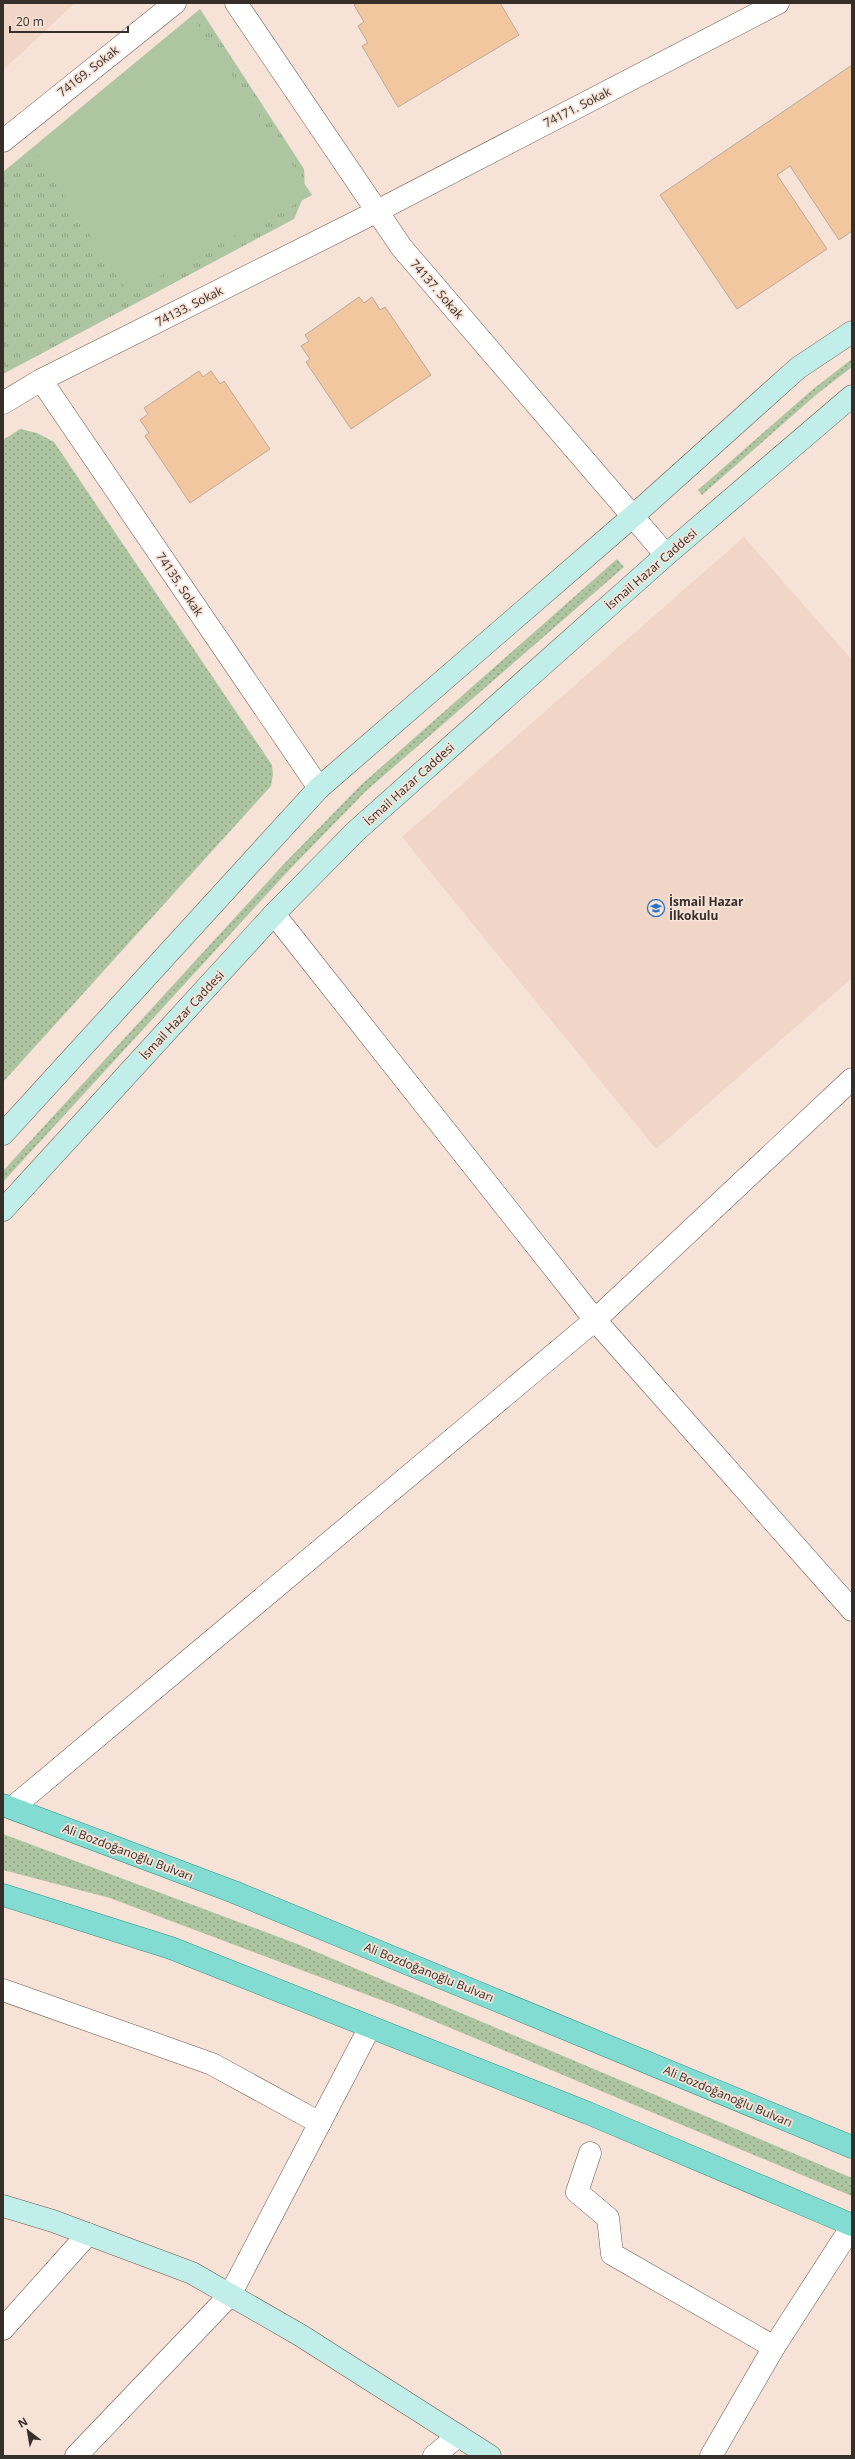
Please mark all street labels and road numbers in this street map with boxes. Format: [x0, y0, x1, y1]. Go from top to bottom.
street label: 74169. Sokak [54, 41, 123, 100]
street label: 74171. Sokak [540, 82, 614, 131]
street label: 74137. Sokak [406, 256, 468, 323]
street label: 74133. Sokak [152, 281, 226, 330]
street label: İsmail Hazar Caddesi [602, 524, 700, 614]
street label: 74135. Sokak [152, 549, 208, 620]
street label: İsmail Hazar Caddesi [360, 739, 458, 829]
street label: İsmail Hazar Caddesi [136, 967, 228, 1063]
street label: Ali Bozdoğanoğlu Bulvarı [60, 1819, 196, 1885]
street label: Ali Bozdoğanoğlu Bulvarı [362, 1938, 496, 2006]
street label: Ali Bozdoğanoğlu Bulvarı [661, 2061, 795, 2131]

